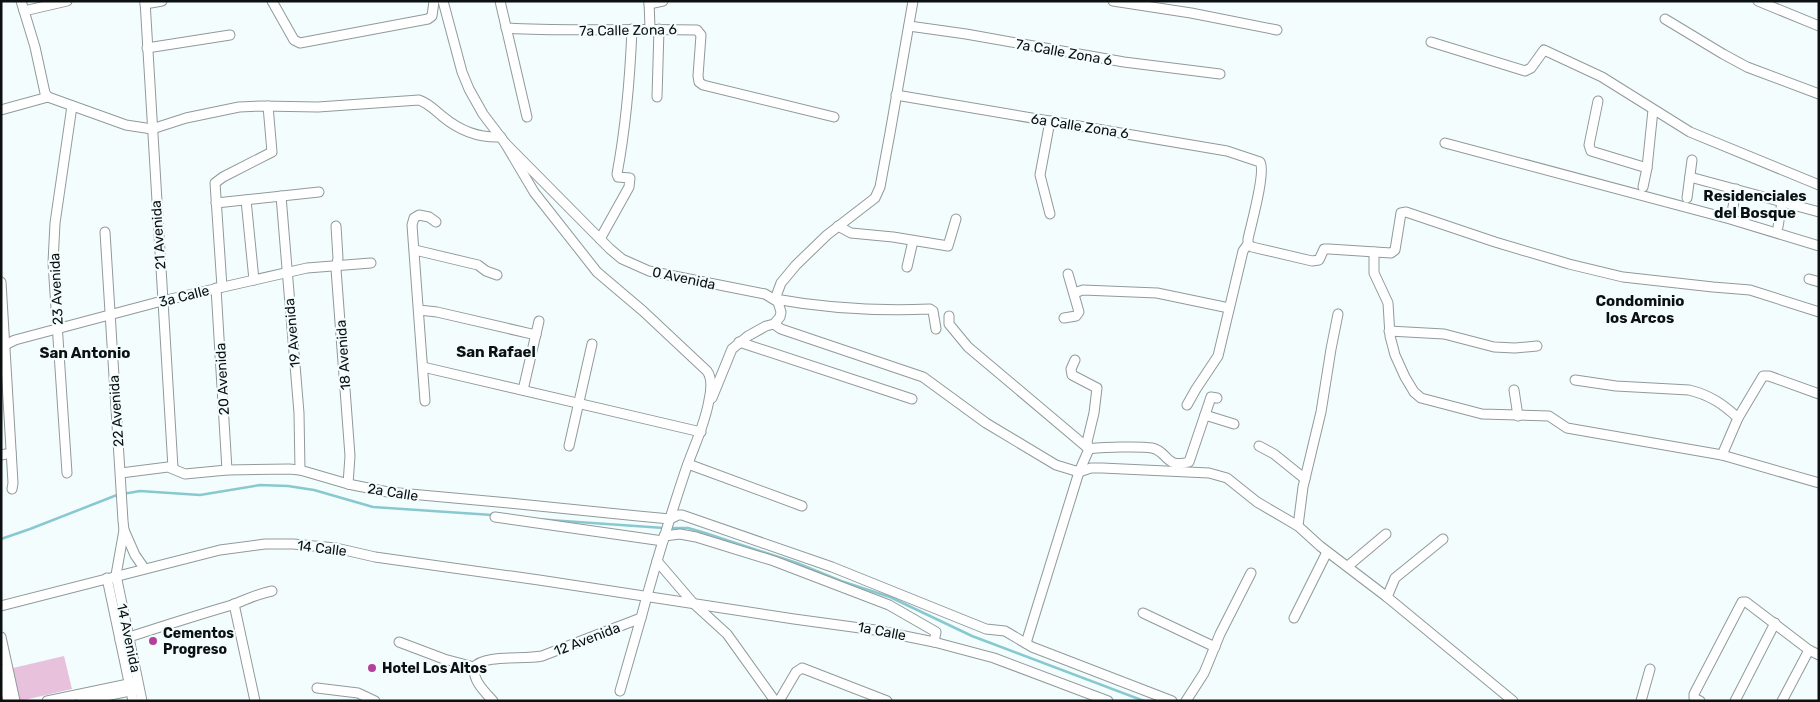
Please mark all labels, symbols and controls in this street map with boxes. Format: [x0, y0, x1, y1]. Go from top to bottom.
street label: 7a Calle Zona 6 [579, 21, 677, 40]
street label: 7a Calle Zona 6 [1014, 36, 1114, 69]
street label: 6a Calle Zona 6 [1030, 110, 1130, 143]
district label: Residenciales del Bosque [1703, 187, 1807, 222]
street label: 21 Avenida [148, 200, 169, 270]
street label: 23 Avenida [46, 253, 67, 325]
street label: 0 Avenida [651, 264, 717, 293]
street label: 3a Calle [157, 282, 211, 311]
district label: Condominio los Arcos [1595, 292, 1685, 327]
street label: 19 Avenida [281, 298, 304, 368]
street label: 18 Avenida [333, 319, 354, 391]
street label: 20 Avenida [212, 342, 233, 416]
district label: San Rafael [456, 343, 536, 361]
district label: San Antonio [40, 344, 130, 362]
street label: 22 Avenida [106, 375, 127, 447]
street label: 2a Calle [366, 480, 420, 505]
street label: 14 Calle [296, 537, 348, 560]
street label: 14 Avenida [113, 602, 144, 674]
street label: 1a Calle [856, 618, 908, 645]
street label: 12 Avenida [552, 619, 623, 660]
place label: Cementos Progreso [163, 625, 234, 658]
marker: Cementos Progreso [147, 635, 159, 647]
place label: Hotel Los Altos [382, 660, 487, 677]
marker: Hotel Los Altos [366, 662, 378, 674]

